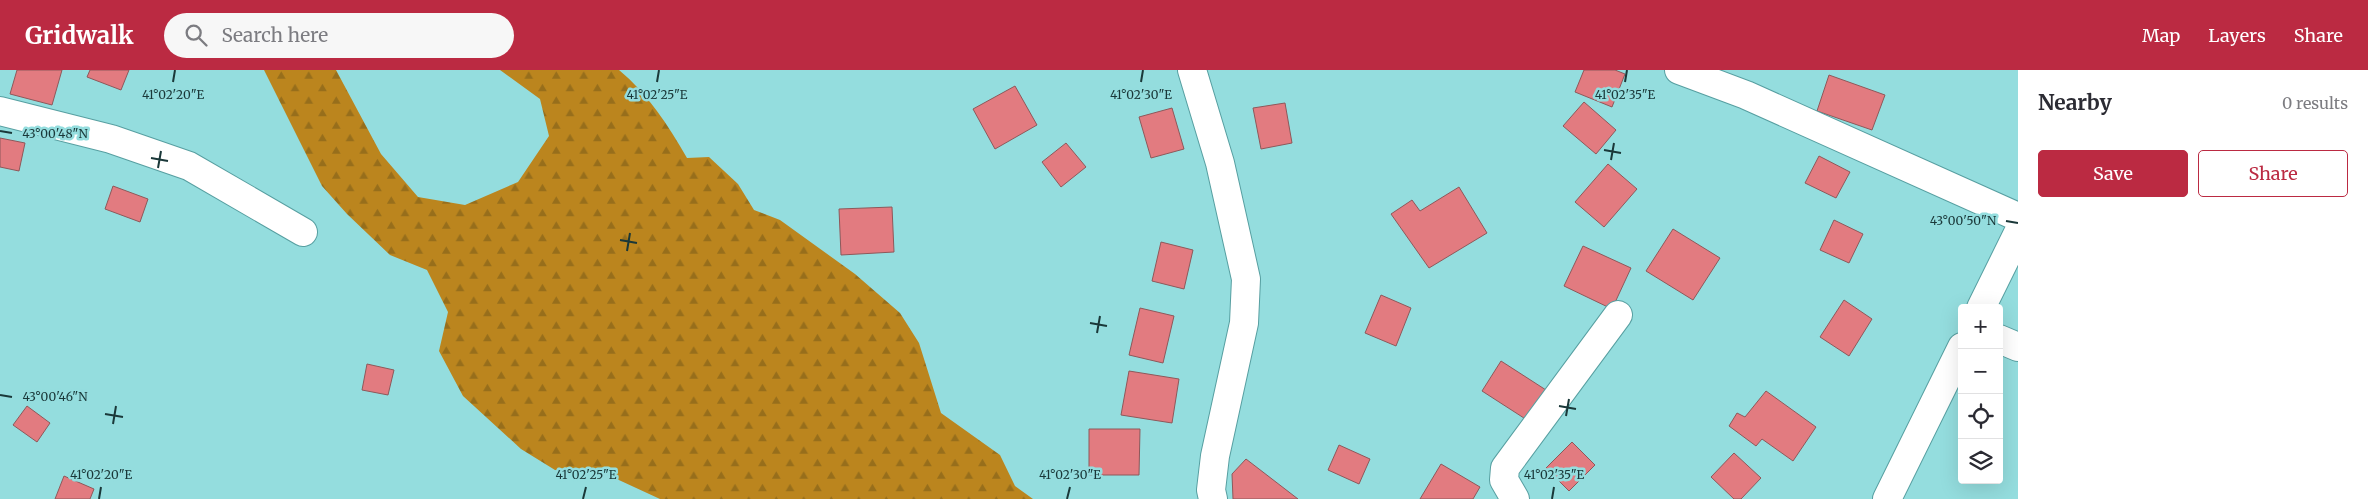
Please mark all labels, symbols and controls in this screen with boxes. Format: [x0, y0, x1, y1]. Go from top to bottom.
search box [164, 13, 514, 58]
text: Gridwalk [25, 20, 134, 51]
icon: search [182, 21, 210, 49]
text: Search here [222, 23, 328, 47]
text: Map [2142, 24, 2180, 47]
text: Layers [2208, 24, 2266, 47]
text: Share [2294, 24, 2343, 47]
text: 41°02'20"E [142, 87, 204, 102]
text: 41°02'25"E [627, 87, 688, 102]
text: 41°02'30"E [1110, 87, 1172, 102]
text: 41°02'35"E [1595, 87, 1656, 102]
text: Nearby [2038, 89, 2112, 116]
text: 0 results [2282, 93, 2348, 113]
text: 43°00'48"N [22, 126, 88, 141]
button: Save [2038, 150, 2188, 197]
button: Share [2198, 150, 2348, 197]
text: 43°00'50"N [1930, 213, 1997, 228]
map controls [1958, 304, 2003, 484]
button: + [1958, 304, 2003, 349]
button: − [1958, 349, 2003, 394]
text: 43°00'46"N [23, 389, 88, 404]
button: locate [1958, 394, 2003, 439]
button: layers [1958, 439, 2003, 484]
text: 41°02'20"E [70, 467, 132, 482]
text: 41°02'25"E [556, 467, 617, 482]
text: 41°02'30"E [1039, 467, 1101, 482]
text: 41°02'35"E [1524, 467, 1585, 482]

